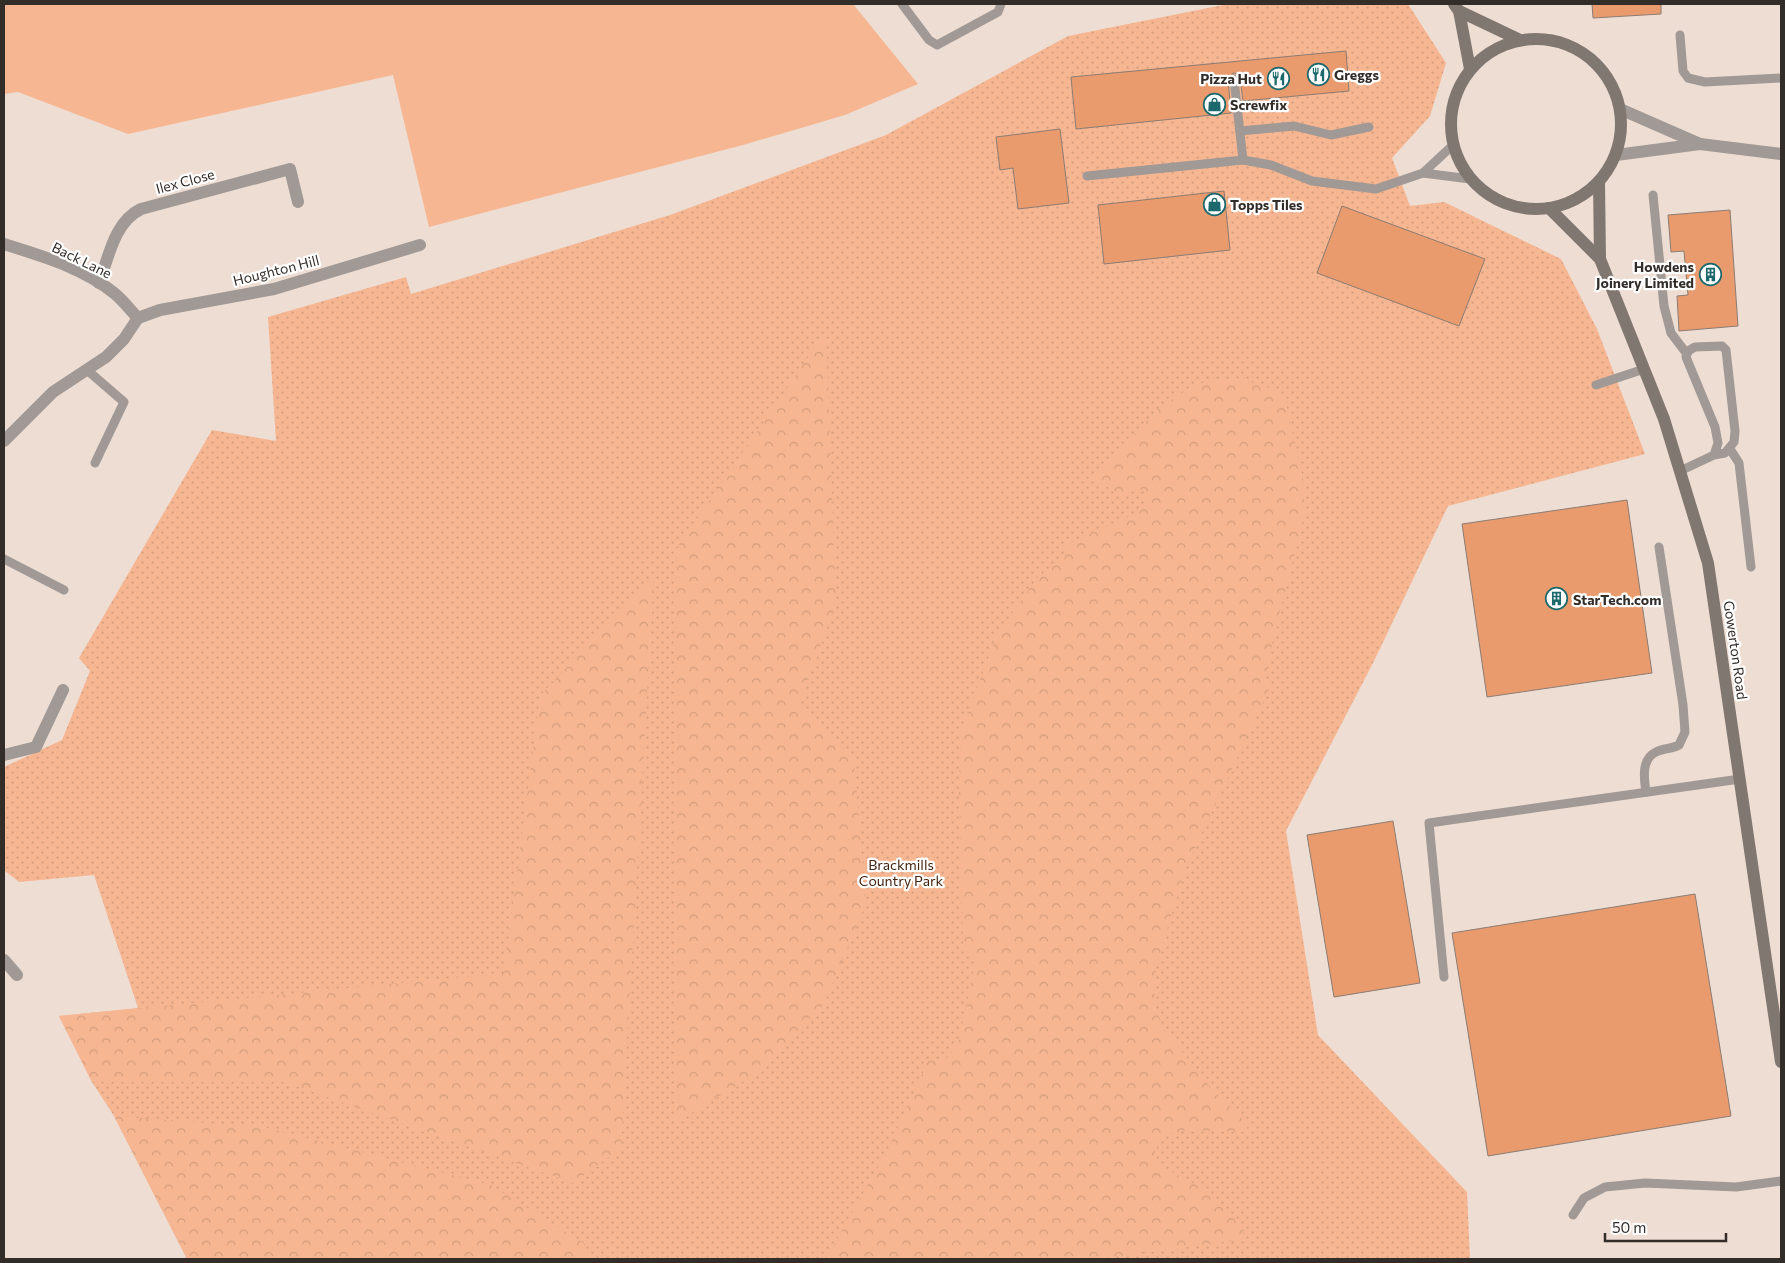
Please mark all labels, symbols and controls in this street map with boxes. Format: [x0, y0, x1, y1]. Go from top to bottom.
restaurant icon: Greggs [1306, 62, 1330, 86]
restaurant icon: Pizza Hut [1266, 66, 1290, 90]
place label: Greggs [1334, 66, 1380, 83]
place label: Pizza Hut [1200, 70, 1262, 87]
shop icon: Screwfix [1202, 92, 1226, 116]
place label: Screwfix [1230, 96, 1287, 113]
street label: Ilex Close [154, 165, 216, 197]
shop icon: Topps Tiles [1202, 192, 1226, 216]
place label: Topps Tiles [1230, 196, 1303, 213]
street label: Back Lane [49, 238, 115, 282]
street label: Houghton Hill [231, 251, 321, 289]
place label: Howdens Joinery Limited [1596, 258, 1694, 291]
building icon: Howdens Joinery Limited [1698, 262, 1722, 286]
building icon: StarTech.com [1545, 587, 1569, 611]
place label: StarTech.com [1573, 591, 1661, 608]
street label: Gowerton Road [1721, 599, 1751, 701]
park label: Brackmills Country Park [859, 856, 944, 889]
scale bar [1605, 1210, 1726, 1242]
text: 50 m [1612, 1218, 1646, 1236]

